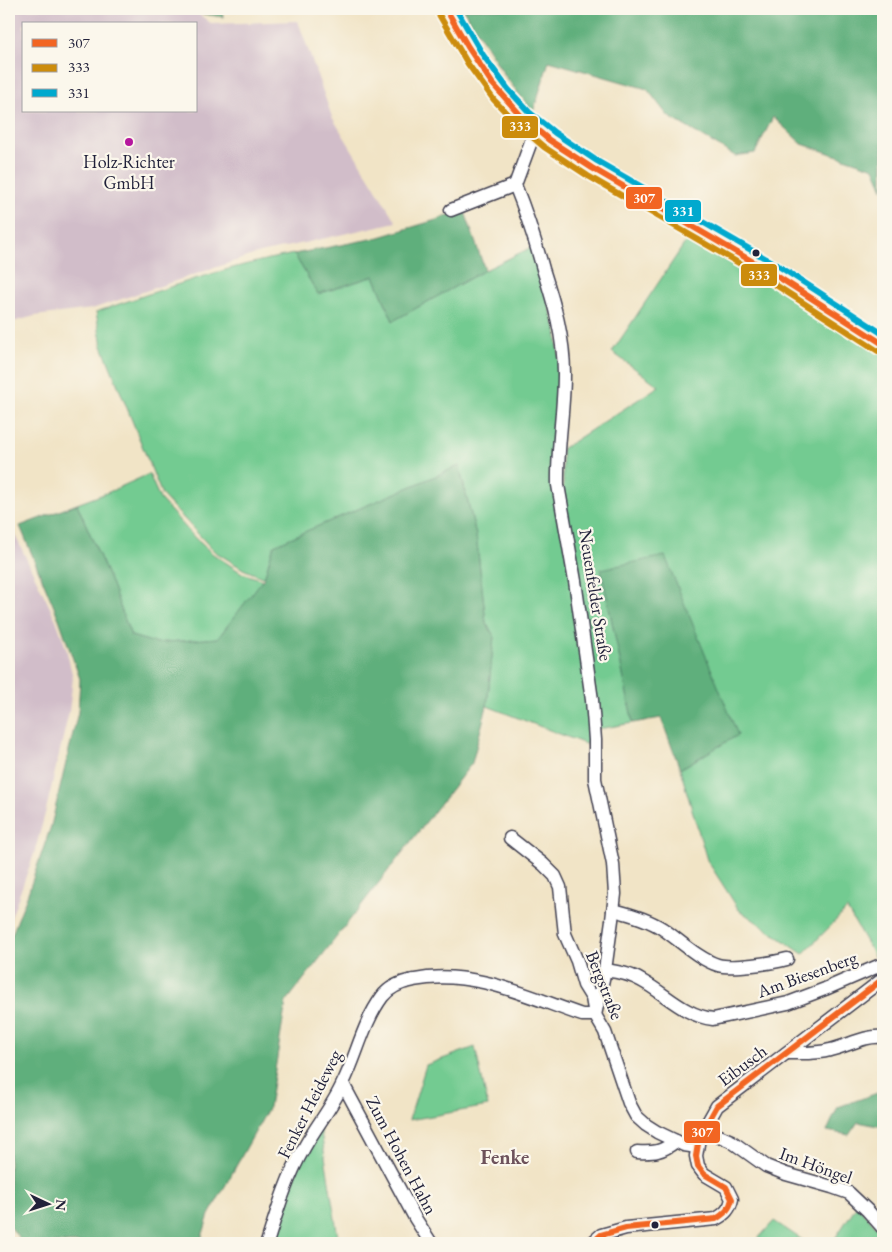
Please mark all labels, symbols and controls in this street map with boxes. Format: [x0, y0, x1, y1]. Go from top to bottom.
legend [22, 22, 198, 112]
text: 307 [68, 33, 90, 52]
text: 333 [68, 57, 90, 76]
text: 331 [68, 83, 90, 102]
line badge: 333 [501, 115, 539, 139]
text: 333 [509, 117, 531, 135]
marker: Holz-Richter GmbH [123, 136, 135, 148]
place label: Holz-Richter GmbH [83, 150, 175, 194]
line badge: 307 [625, 186, 663, 210]
text: 307 [633, 189, 656, 207]
line badge: 331 [664, 199, 702, 223]
text: 331 [672, 202, 694, 220]
unlabelled marker [751, 248, 761, 258]
line badge: 333 [740, 263, 778, 287]
text: 333 [748, 266, 770, 284]
street label: Neuenfelder Straße [574, 528, 618, 662]
street label: Am Biesenberg [753, 945, 860, 1003]
street label: Bergstraße [581, 947, 629, 1023]
street label: Eibusch [713, 1039, 771, 1091]
street label: Fenker Heideweg [272, 1046, 346, 1162]
street label: Zum Hohen Hahn [361, 1092, 443, 1219]
line badge: 307 [683, 1120, 721, 1144]
text: 307 [691, 1123, 714, 1141]
street label: Im Höngel [776, 1141, 856, 1189]
district label: Fenke [481, 1144, 529, 1170]
north arrow [22, 1180, 72, 1230]
text: N [52, 1199, 70, 1212]
unlabelled marker [650, 1220, 660, 1230]

